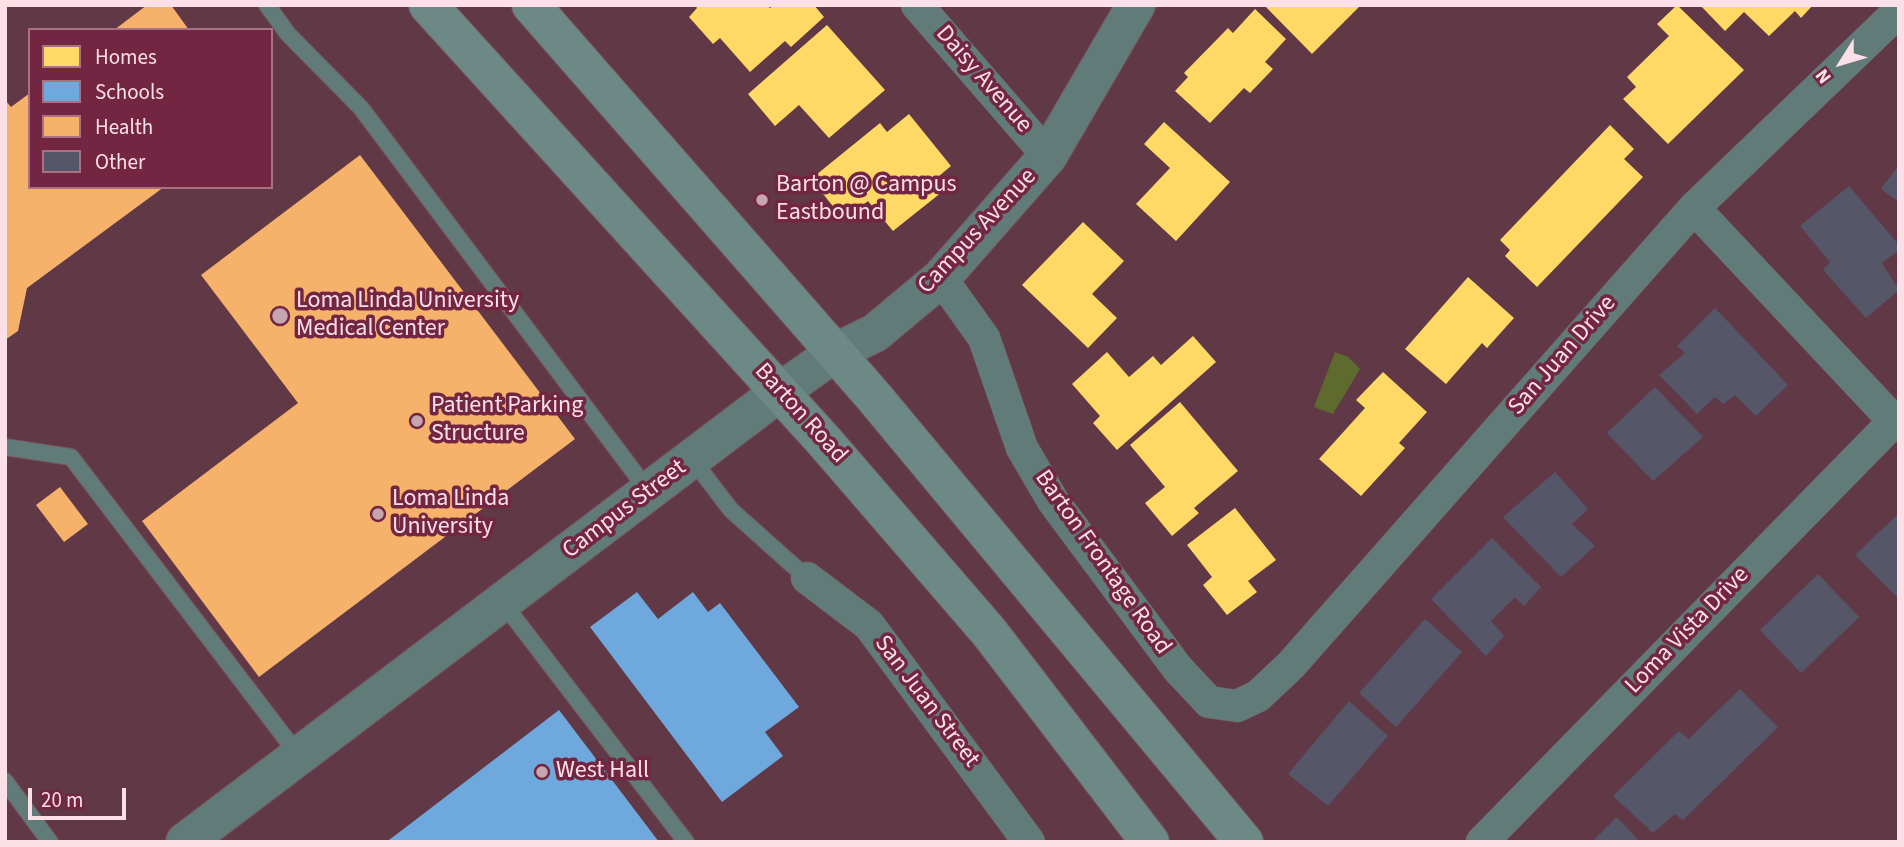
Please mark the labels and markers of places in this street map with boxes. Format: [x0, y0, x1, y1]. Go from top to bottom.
place label: Barton @ Campus Eastbound [776, 172, 957, 228]
marker: Barton @ Campus Eastbound [754, 192, 770, 208]
place label: Loma Linda University Medical Center [296, 288, 519, 344]
marker: Loma Linda University Medical Center [270, 306, 290, 326]
place label: Patient Parking Structure [431, 393, 583, 449]
marker: Patient Parking Structure [409, 413, 425, 429]
place label: Loma Linda University [392, 486, 509, 542]
marker: Loma Linda University [370, 506, 386, 522]
place label: West Hall [556, 758, 649, 786]
marker: West Hall [534, 764, 550, 780]

